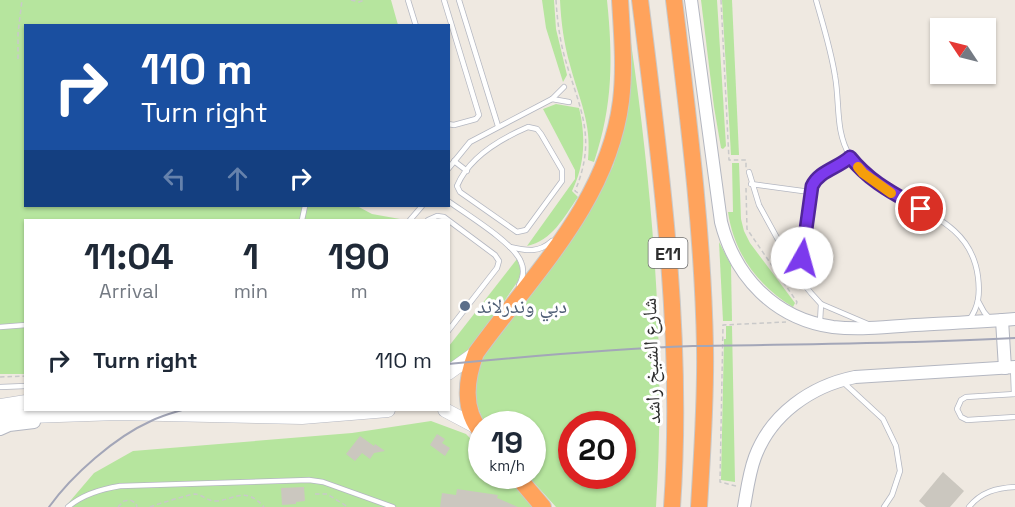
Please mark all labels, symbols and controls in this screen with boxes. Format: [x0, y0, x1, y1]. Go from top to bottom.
north arrow [930, 18, 996, 84]
map controls [930, 18, 996, 84]
text: 110 m [141, 43, 253, 96]
icon: right [42, 48, 120, 126]
text: Turn right [141, 95, 268, 130]
icon: left [158, 162, 191, 195]
icon: ahead [221, 162, 254, 195]
icon: right [284, 162, 317, 195]
pin [895, 183, 946, 234]
icon: arrive [904, 192, 937, 225]
position arrow [770, 226, 834, 290]
text: 11:04 [84, 234, 174, 280]
text: 1 [243, 234, 259, 280]
text: 190 [328, 234, 390, 280]
road number: E11 [648, 238, 688, 268]
text: Arrival [99, 278, 159, 304]
text: min [234, 278, 268, 304]
text: m [350, 278, 368, 304]
place label: دبي وندرلاند [477, 293, 567, 322]
street label: شارع الشيخ راشد [636, 297, 666, 425]
marker: دبي وندرلاند [458, 299, 472, 313]
icon: right [42, 344, 75, 377]
text: Turn right [93, 346, 198, 374]
text: 110 m [375, 346, 432, 374]
speed limit sign: 20 [558, 411, 636, 489]
text: 19 [491, 423, 523, 462]
text: km/h [489, 456, 525, 475]

